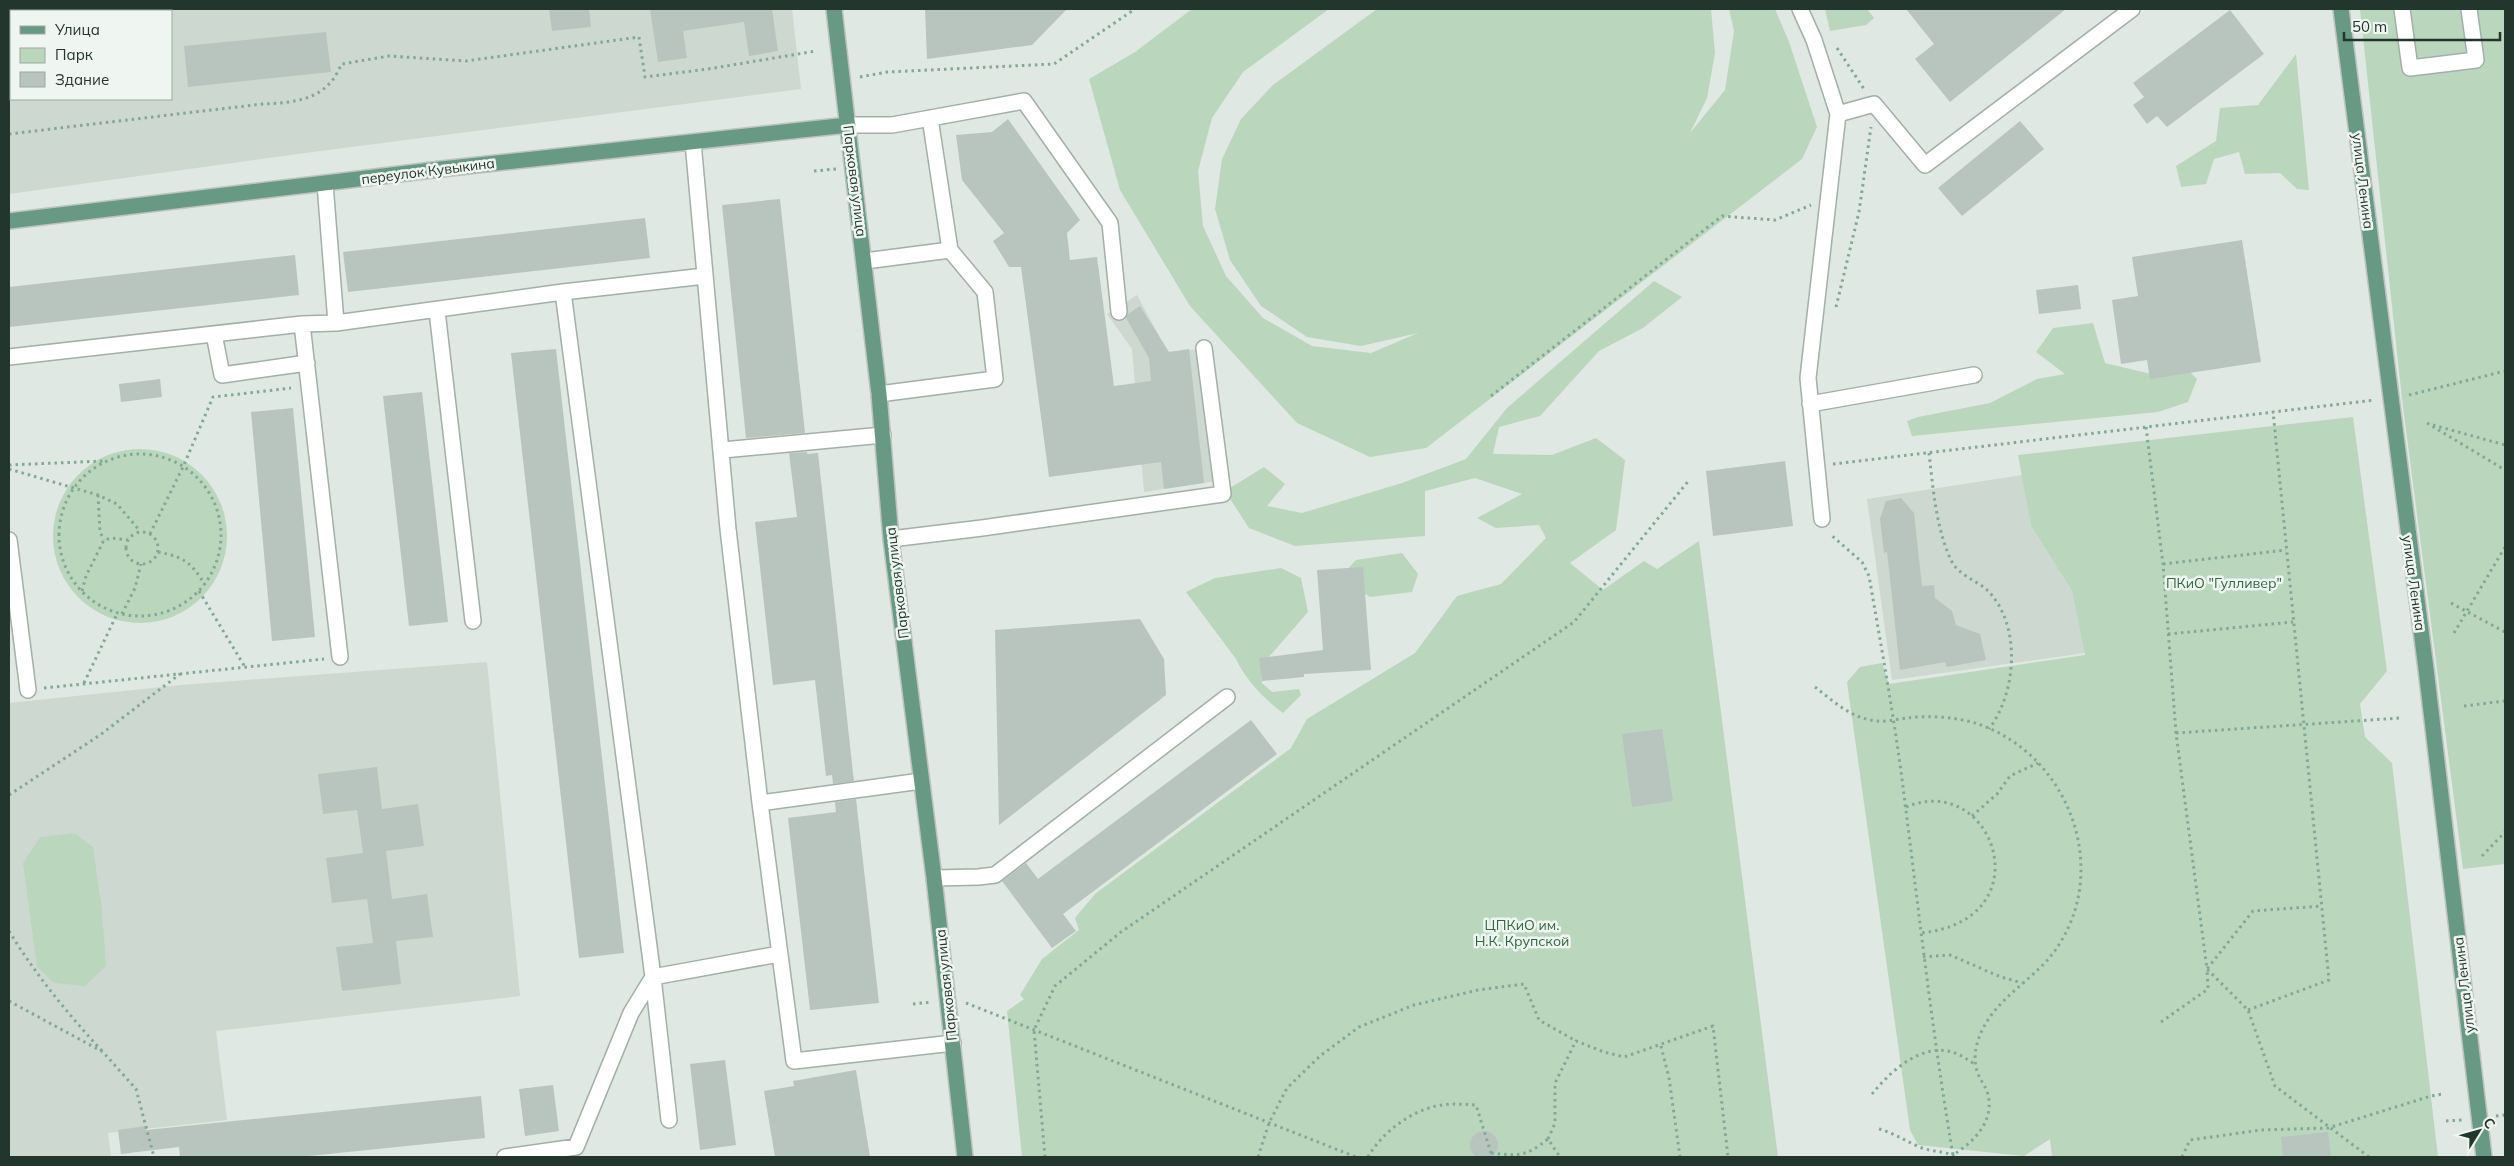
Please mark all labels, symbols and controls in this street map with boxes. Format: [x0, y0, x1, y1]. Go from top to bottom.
legend [10, 10, 172, 100]
scale bar [2344, 10, 2500, 42]
text: 50 m [2352, 17, 2387, 36]
text: Улица [54, 20, 100, 39]
text: Парк [55, 45, 94, 64]
text: Здание [55, 70, 109, 89]
street label: Парковая улица [839, 124, 871, 238]
street label: улица Ленина [2348, 132, 2378, 230]
street label: переулок Кувыкина [360, 154, 496, 188]
street label: Парковая улица [881, 526, 913, 640]
street label: улица Ленина [2398, 534, 2430, 632]
park label: ПКиО "Гулливер" [2166, 574, 2282, 592]
park label: ЦПКиО им. Н.К. Крупской [1475, 916, 1569, 950]
street label: Парковая улица [931, 928, 961, 1042]
street label: улица Ленина [2449, 936, 2479, 1034]
north arrow [2454, 1106, 2504, 1156]
text: С [2479, 1114, 2499, 1132]

